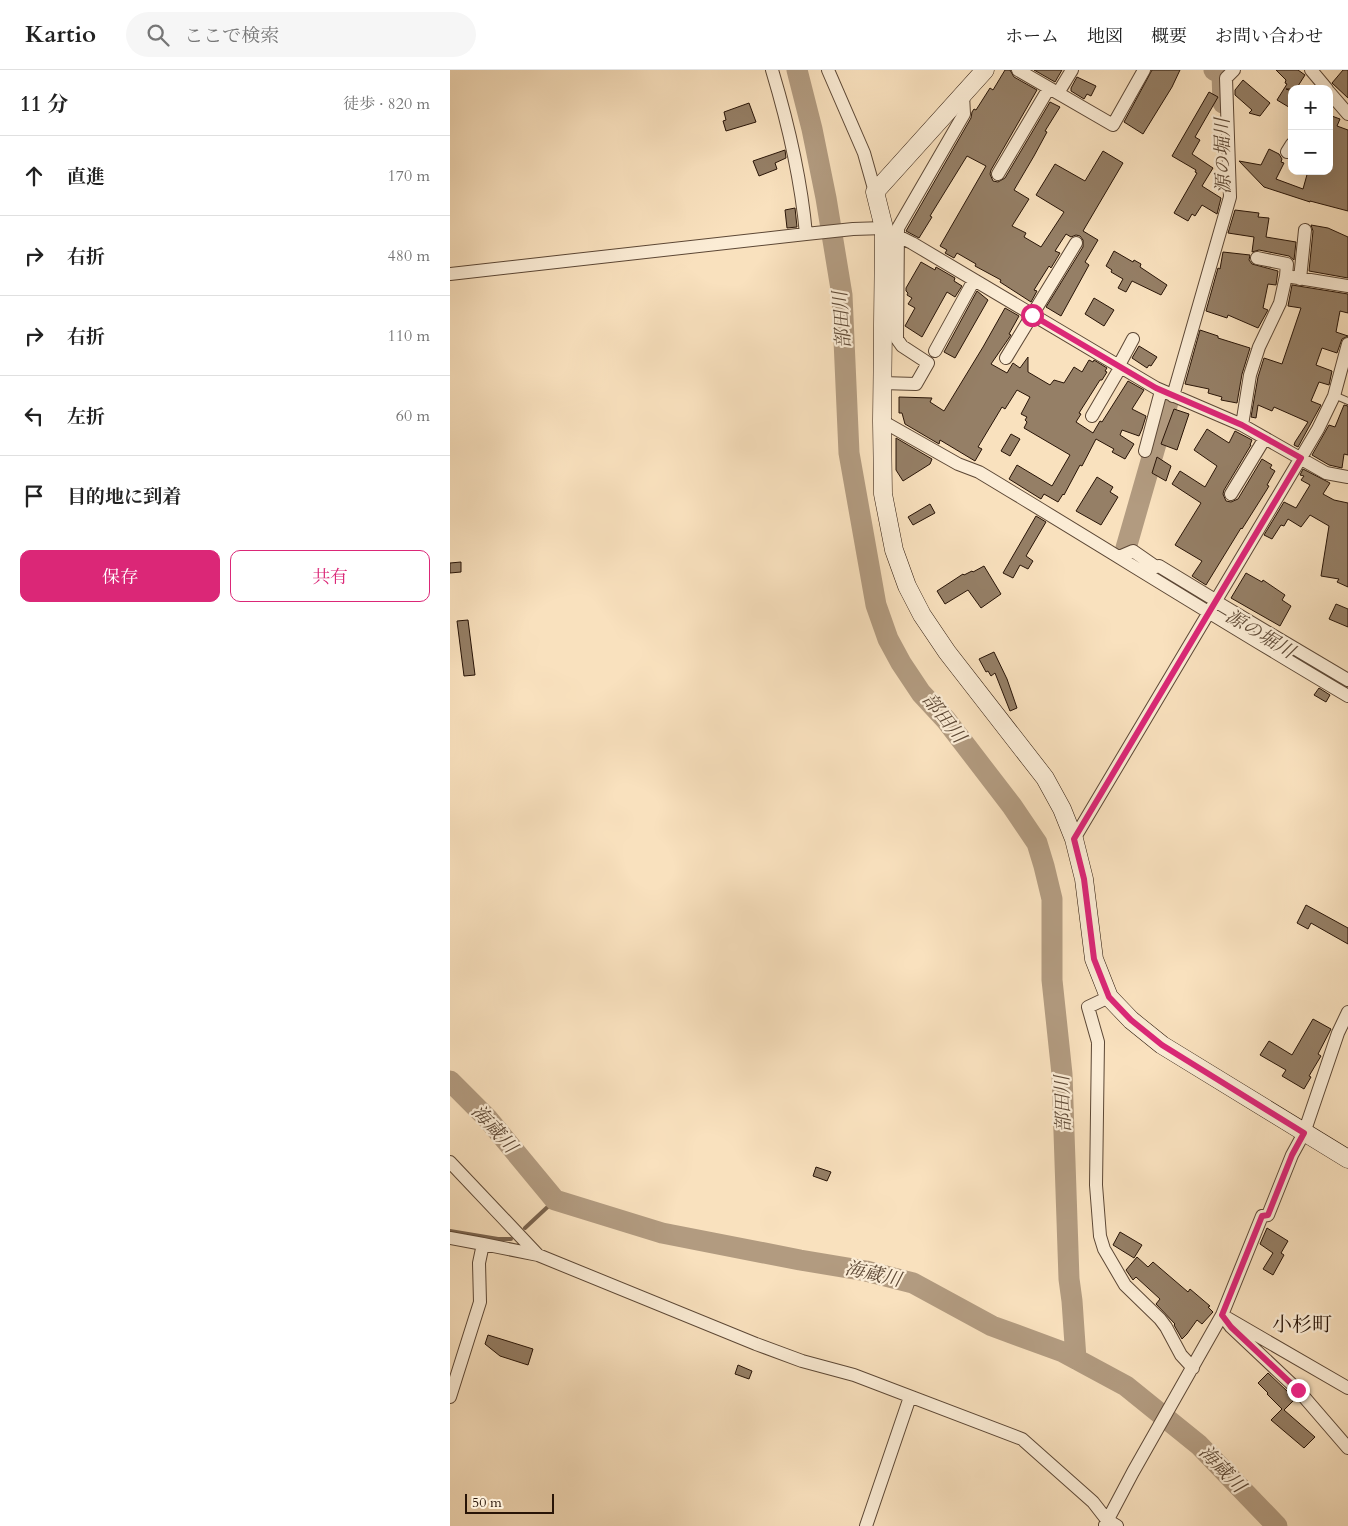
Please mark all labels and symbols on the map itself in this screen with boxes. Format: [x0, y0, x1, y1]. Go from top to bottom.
water label: 源の堀川 [1209, 116, 1237, 194]
water label: 部田川 [827, 289, 857, 349]
route start [1021, 304, 1044, 327]
water label: 源の堀川 [1221, 603, 1301, 666]
water label: 部田川 [916, 688, 973, 750]
water label: 部田川 [1049, 1073, 1077, 1133]
water label: 海蔵川 [465, 1099, 524, 1160]
water label: 海蔵川 [842, 1255, 906, 1294]
district label: 小杉町 [1272, 1311, 1332, 1338]
route end [1287, 1379, 1310, 1402]
water label: 海蔵川 [1193, 1439, 1253, 1500]
scale bar [465, 1491, 554, 1514]

